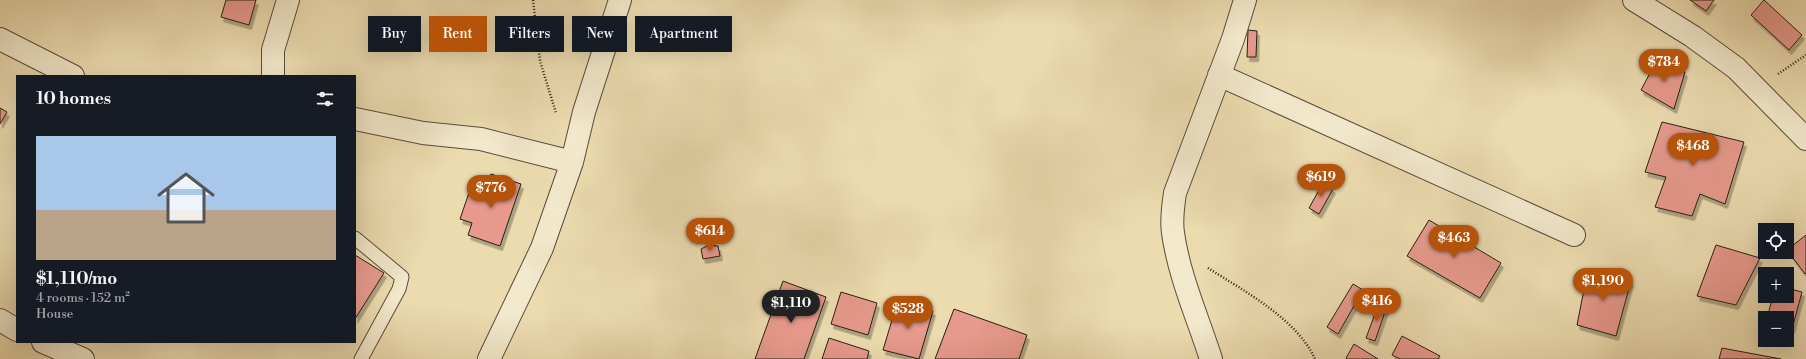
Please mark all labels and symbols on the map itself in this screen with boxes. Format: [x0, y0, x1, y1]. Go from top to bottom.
pin: $784 [1640, 49, 1688, 83]
pin: $468 [1669, 133, 1717, 167]
pin: $619 [1297, 164, 1345, 198]
pin: $776 [467, 175, 515, 209]
pin: $614 [686, 218, 734, 252]
pin: $463 [1430, 225, 1478, 259]
pin: $1,190 [1570, 268, 1636, 302]
pin: $416 [1353, 288, 1401, 322]
pin: $1,110 [758, 290, 824, 324]
pin: $528 [884, 296, 932, 330]

